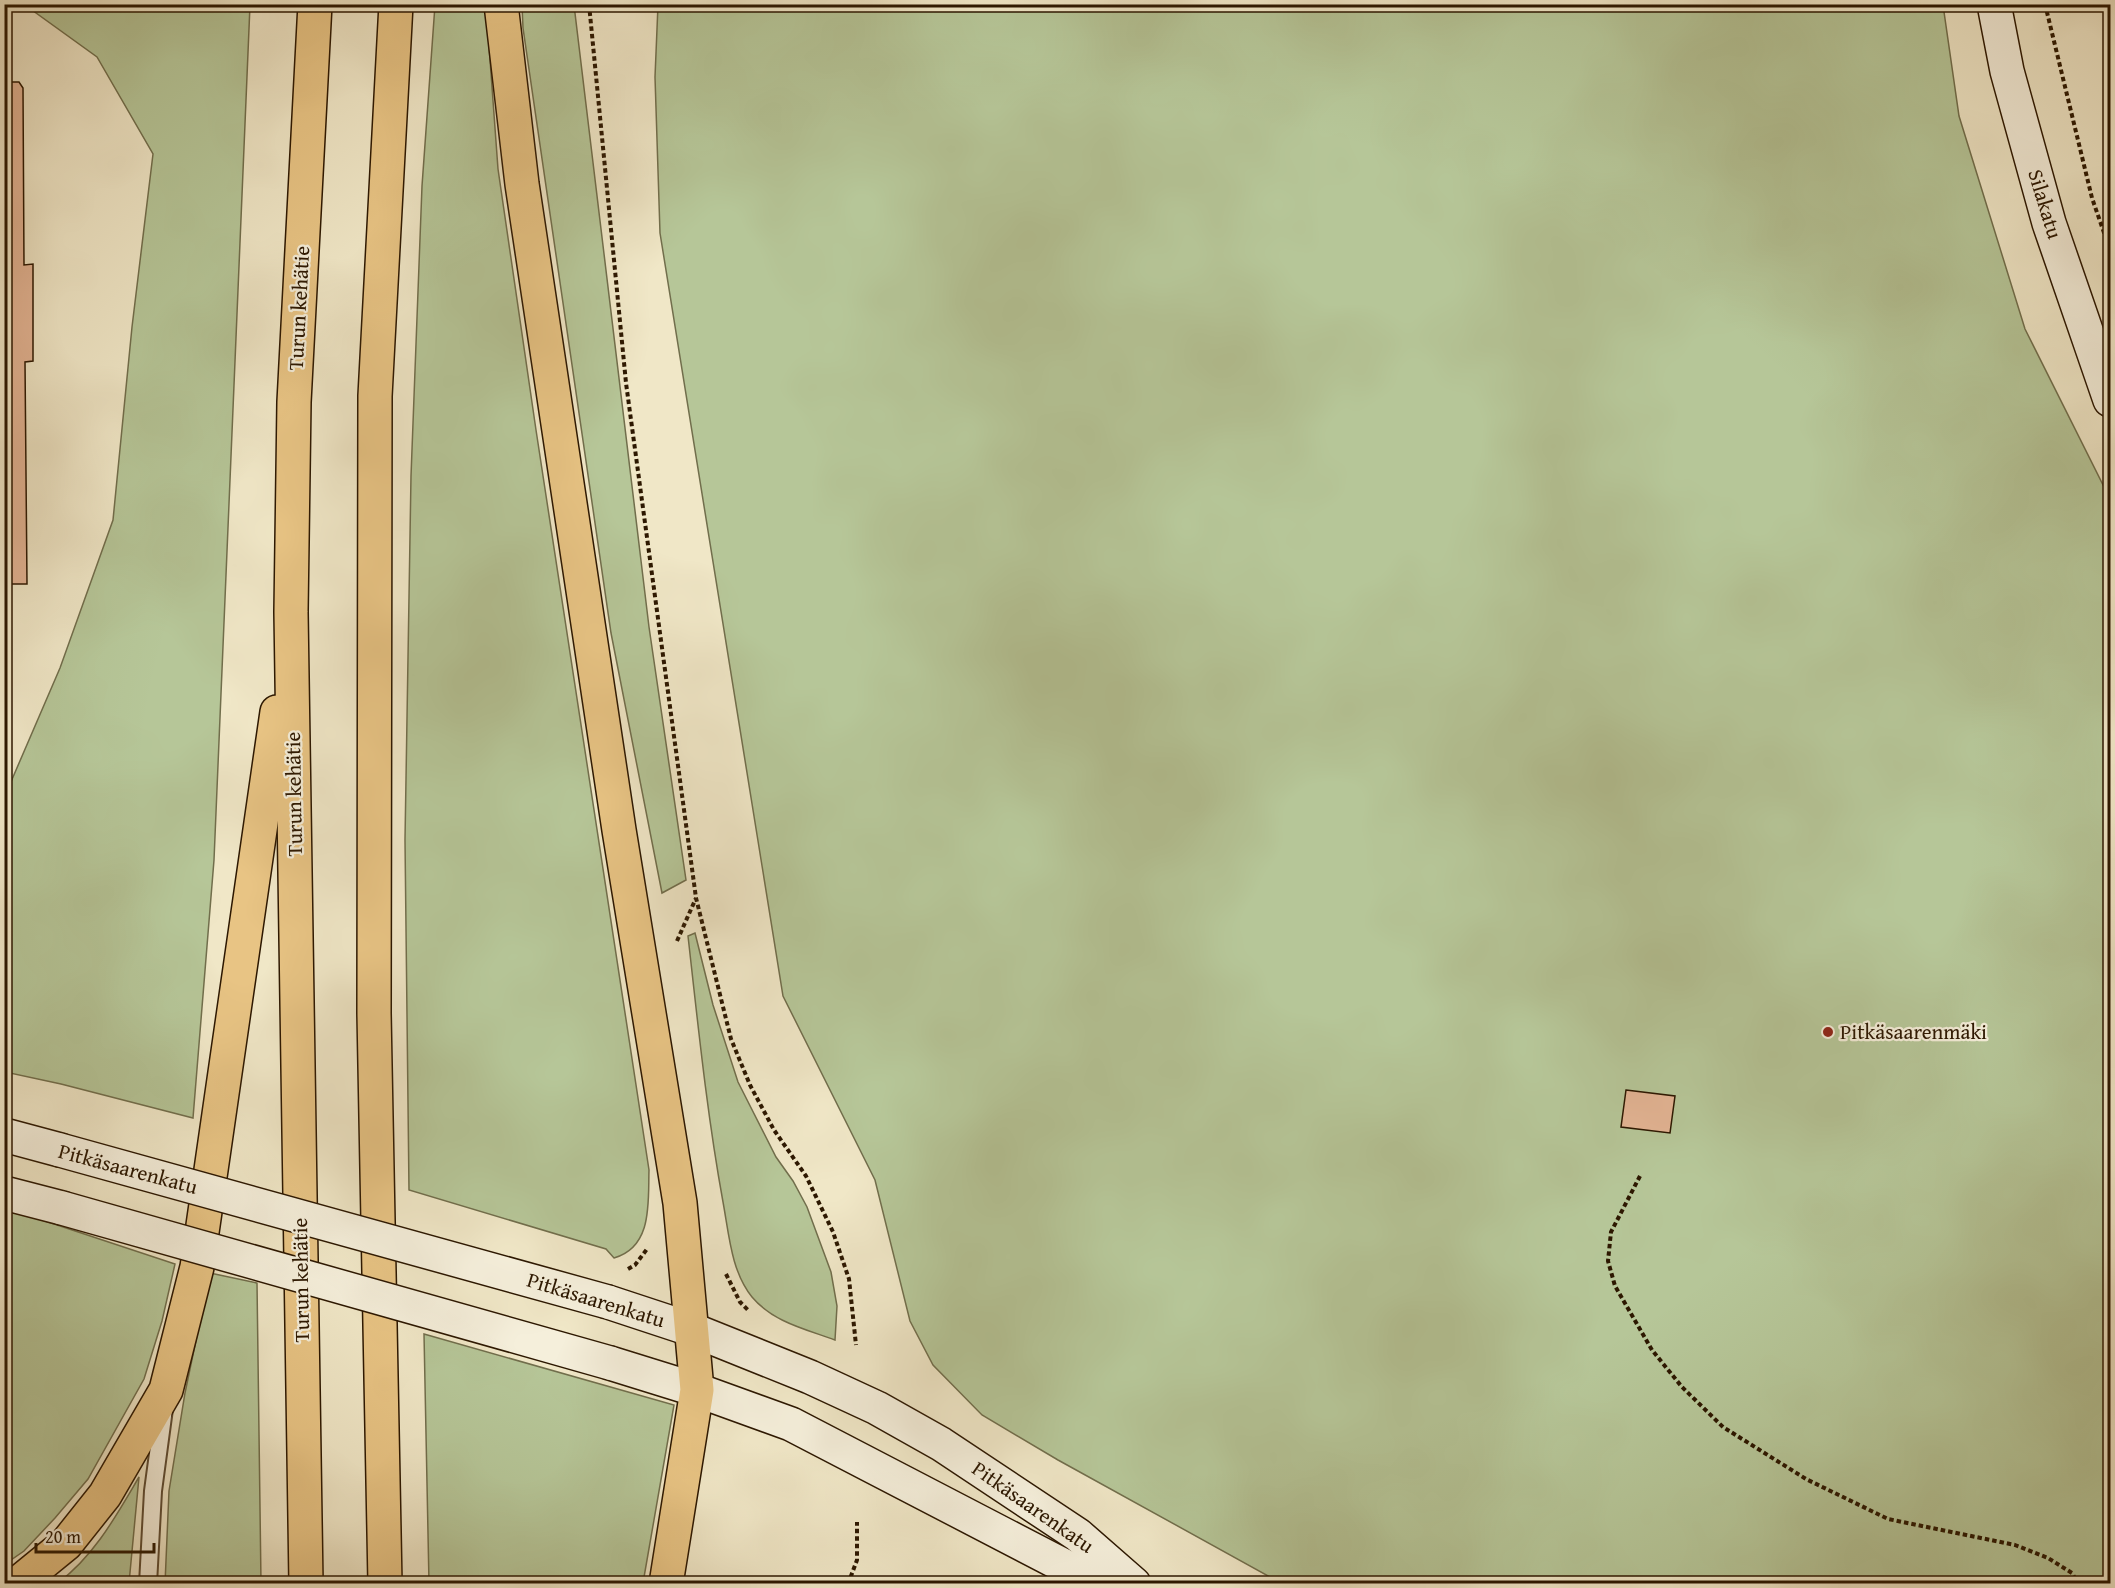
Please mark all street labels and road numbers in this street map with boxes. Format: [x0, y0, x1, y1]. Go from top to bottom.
street label: Silakatu [2020, 165, 2071, 243]
street label: Turun kehätie [280, 245, 317, 371]
street label: Turun kehätie [277, 731, 310, 857]
street label: Pitkäsaarenkatu [55, 1135, 202, 1202]
street label: Turun kehätie [284, 1217, 317, 1343]
street label: Pitkäsaarenkatu [523, 1264, 670, 1335]
street label: Pitkäsaarenkatu [966, 1453, 1101, 1561]

